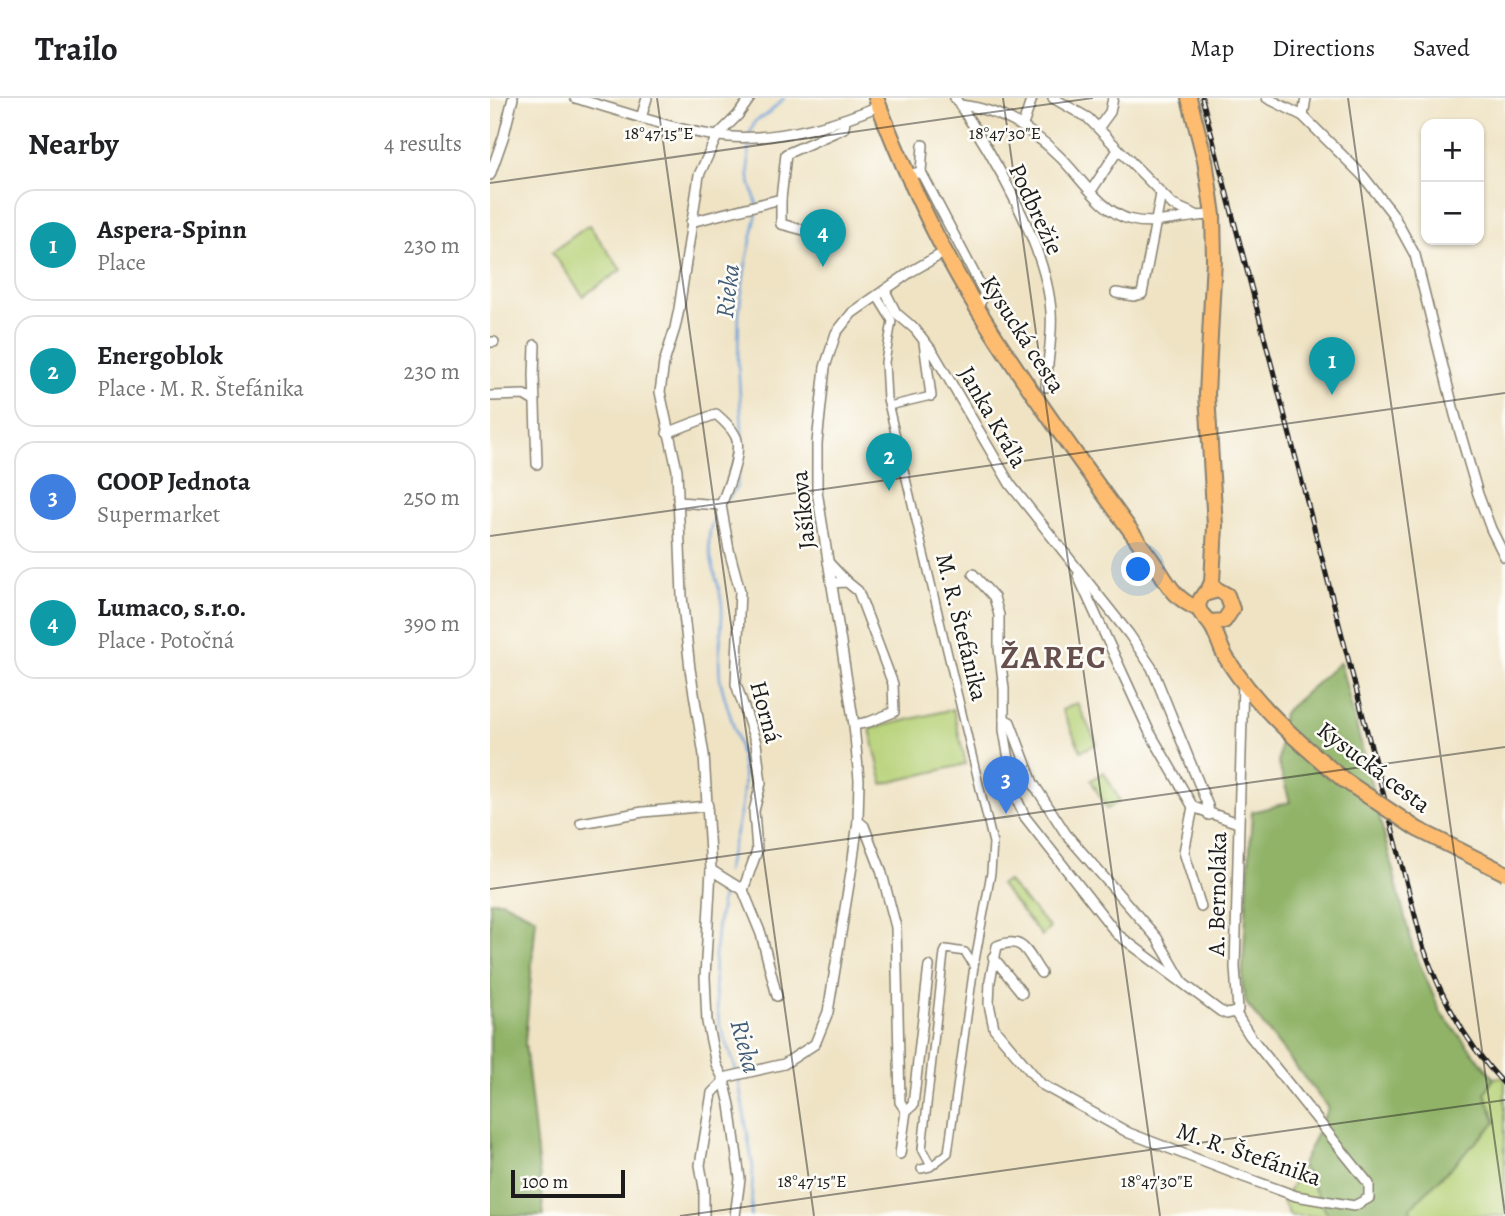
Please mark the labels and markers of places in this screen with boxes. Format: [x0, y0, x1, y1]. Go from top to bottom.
pin: 4 [800, 209, 846, 267]
pin: 1 [1309, 337, 1355, 395]
pin: 2 [866, 433, 912, 491]
pin: 3 [983, 756, 1029, 814]

